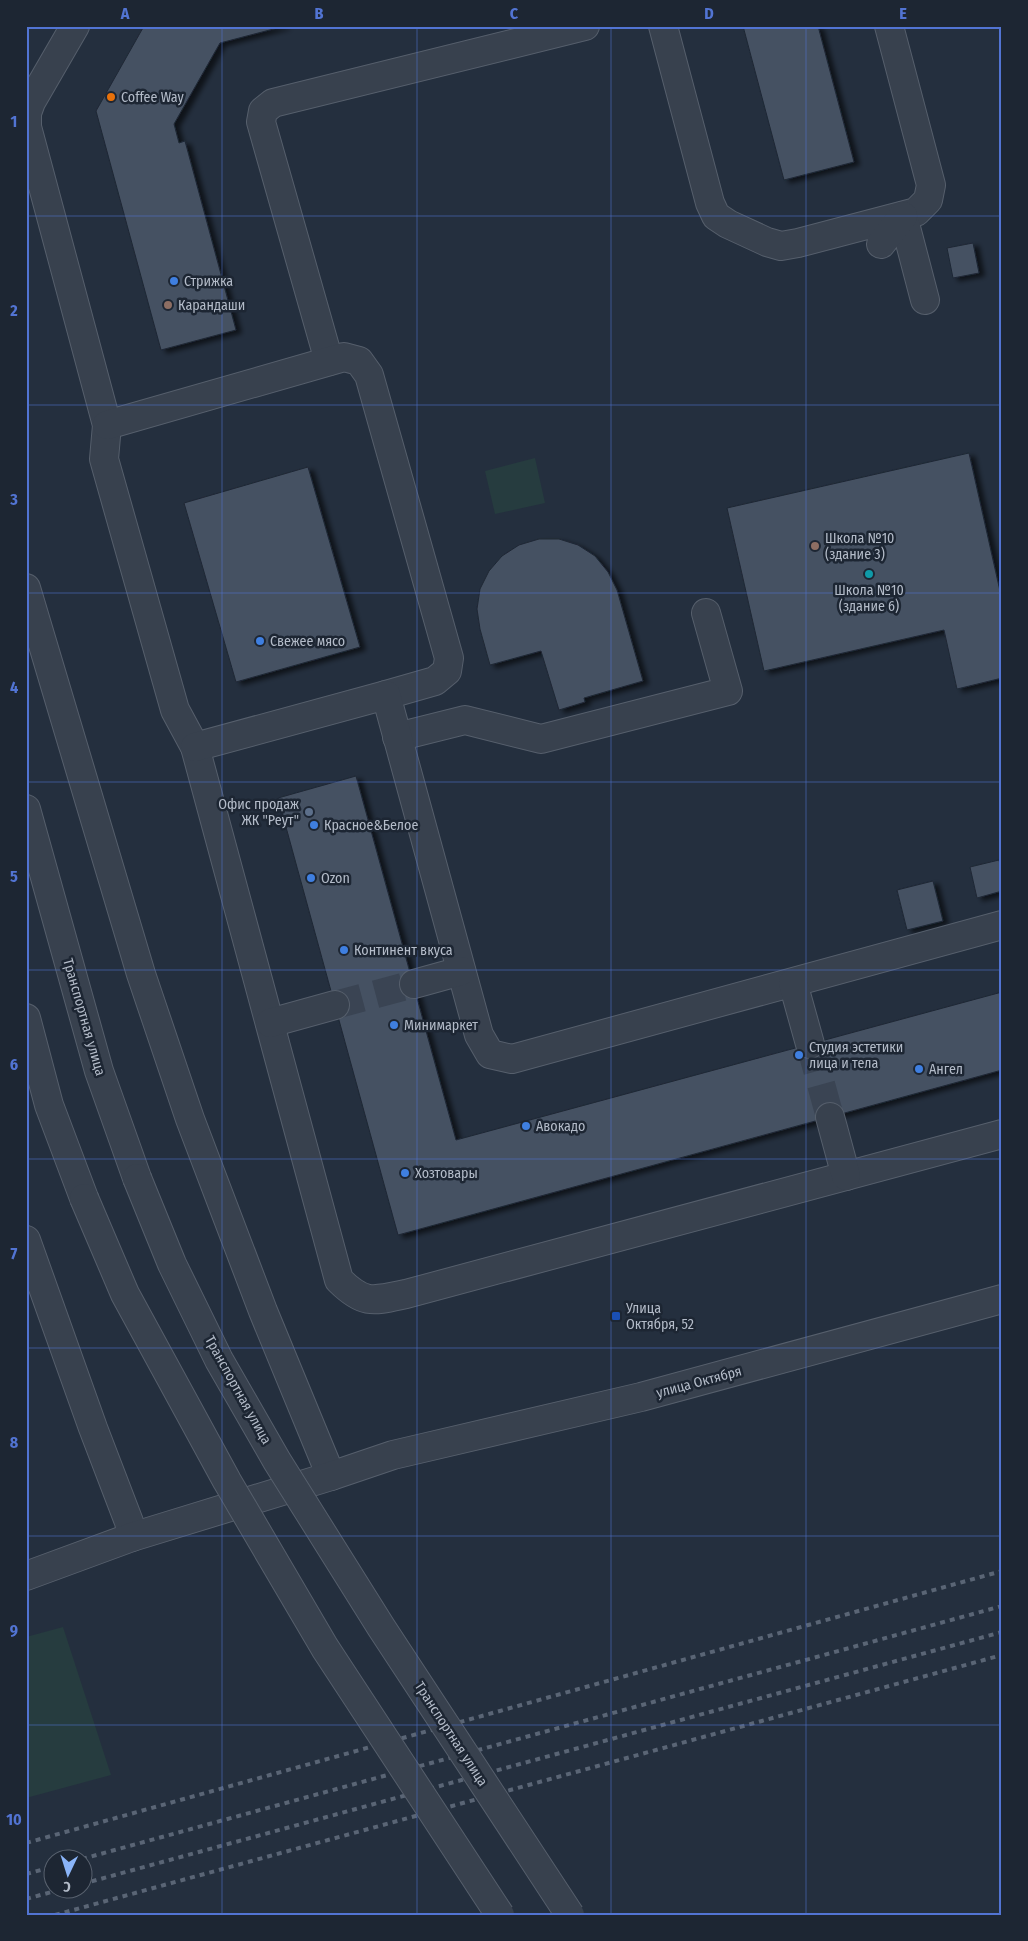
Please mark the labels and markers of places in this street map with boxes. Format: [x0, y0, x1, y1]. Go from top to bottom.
place label: Coffee Way [121, 89, 184, 106]
marker: Coffee Way [105, 91, 117, 103]
place label: Стрижка [184, 273, 233, 290]
marker: Стрижка [168, 275, 180, 287]
place label: Карандаши [178, 297, 245, 314]
marker: Карандаши [162, 299, 174, 311]
place label: Школа №10 (здание 3) [825, 530, 894, 563]
marker: Школа №10 (здание 3) [809, 540, 821, 552]
marker: Школа №10 (здание 6) [863, 568, 875, 580]
place label: Школа №10 (здание 6) [834, 582, 904, 615]
place label: Свежее мясо [270, 633, 345, 650]
marker: Свежее мясо [254, 635, 266, 647]
place label: Офис продаж ЖК "Реут" [218, 796, 299, 829]
marker: Офис продаж ЖК "Реут" [303, 806, 315, 818]
place label: Красное&Белое [324, 817, 418, 834]
marker: Красное&Белое [308, 819, 320, 831]
place label: Ozon [321, 870, 350, 887]
marker: Ozon [305, 872, 317, 884]
place label: Континент вкуса [354, 942, 453, 959]
marker: Континент вкуса [338, 944, 350, 956]
place label: Минимаркет [404, 1017, 478, 1034]
marker: Минимаркет [388, 1019, 400, 1031]
place label: Студия эстетики лица и тела [809, 1039, 903, 1072]
marker: Студия эстетики лица и тела [793, 1049, 805, 1061]
place label: Ангел [929, 1061, 963, 1078]
marker: Ангел [913, 1063, 925, 1075]
place label: Авокадо [536, 1118, 585, 1135]
marker: Авокадо [520, 1120, 532, 1132]
place label: Хозтовары [415, 1165, 478, 1182]
marker: Хозтовары [399, 1167, 411, 1179]
place label: Улица Октября, 52 [625, 1300, 694, 1333]
marker: Улица Октября, 52 [610, 1310, 622, 1322]

